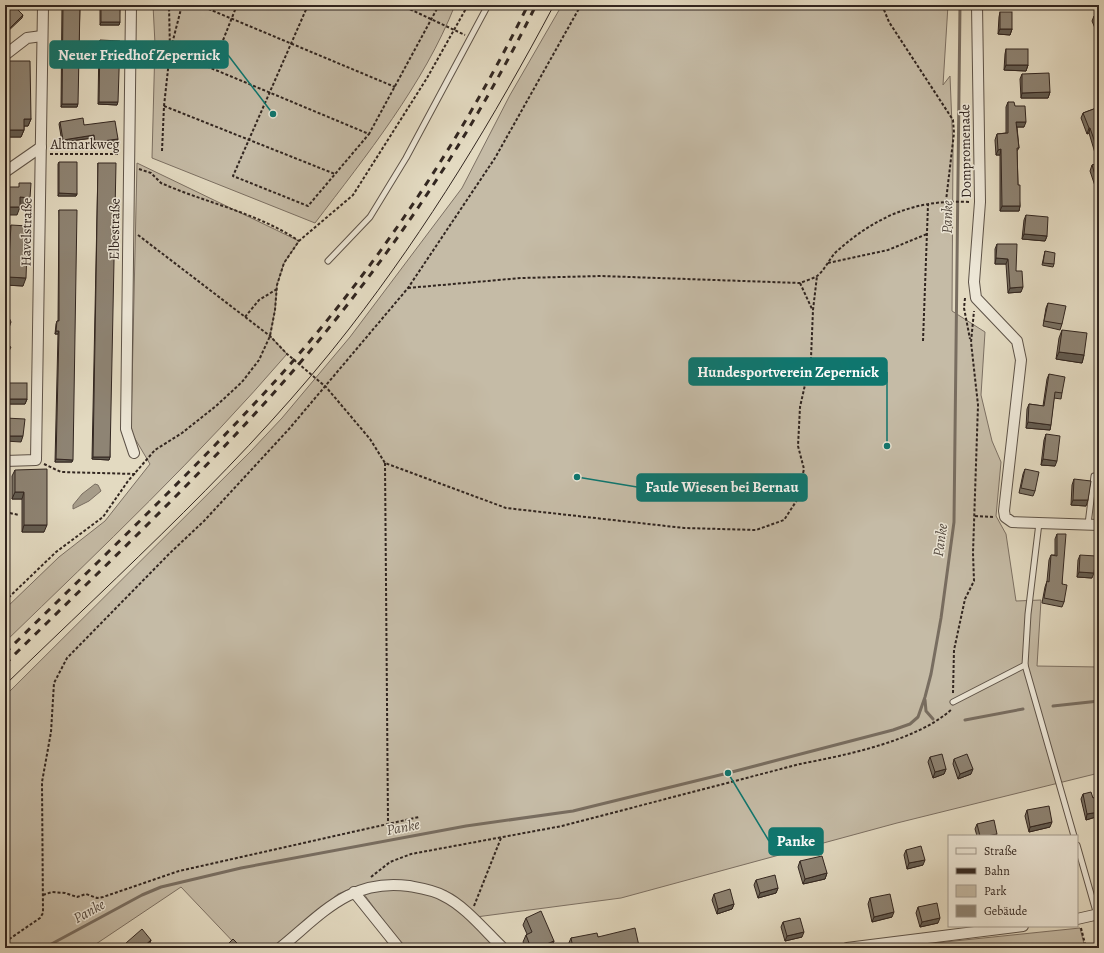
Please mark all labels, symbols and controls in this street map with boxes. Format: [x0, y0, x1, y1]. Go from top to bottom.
callout: Neuer Friedhof Zepernick [50, 41, 228, 68]
text: Neuer Friedhof Zepernick [58, 45, 220, 65]
street label: Dompromenade [955, 104, 976, 198]
street label: Altmarkweg [49, 135, 120, 154]
street label: Havelstraße [16, 197, 37, 267]
street label: Elbestraße [104, 198, 125, 260]
water label: Panke [937, 200, 957, 234]
callout: Hundesportverein Zepernick [689, 358, 887, 385]
text: Hundesportverein Zepernick [697, 362, 879, 382]
callout: Faule Wiesen bei Bernau [637, 474, 807, 501]
text: Faule Wiesen bei Bernau [645, 477, 799, 497]
water label: Panke [928, 521, 952, 558]
water label: Panke [385, 814, 422, 840]
callout: Panke [769, 828, 823, 855]
text: Panke [777, 831, 815, 851]
legend [948, 835, 1078, 927]
text: Straße [984, 843, 1017, 859]
text: Bahn [984, 863, 1010, 879]
text: Park [984, 883, 1007, 899]
water label: Panke [70, 894, 109, 928]
text: Gebäude [984, 903, 1027, 919]

